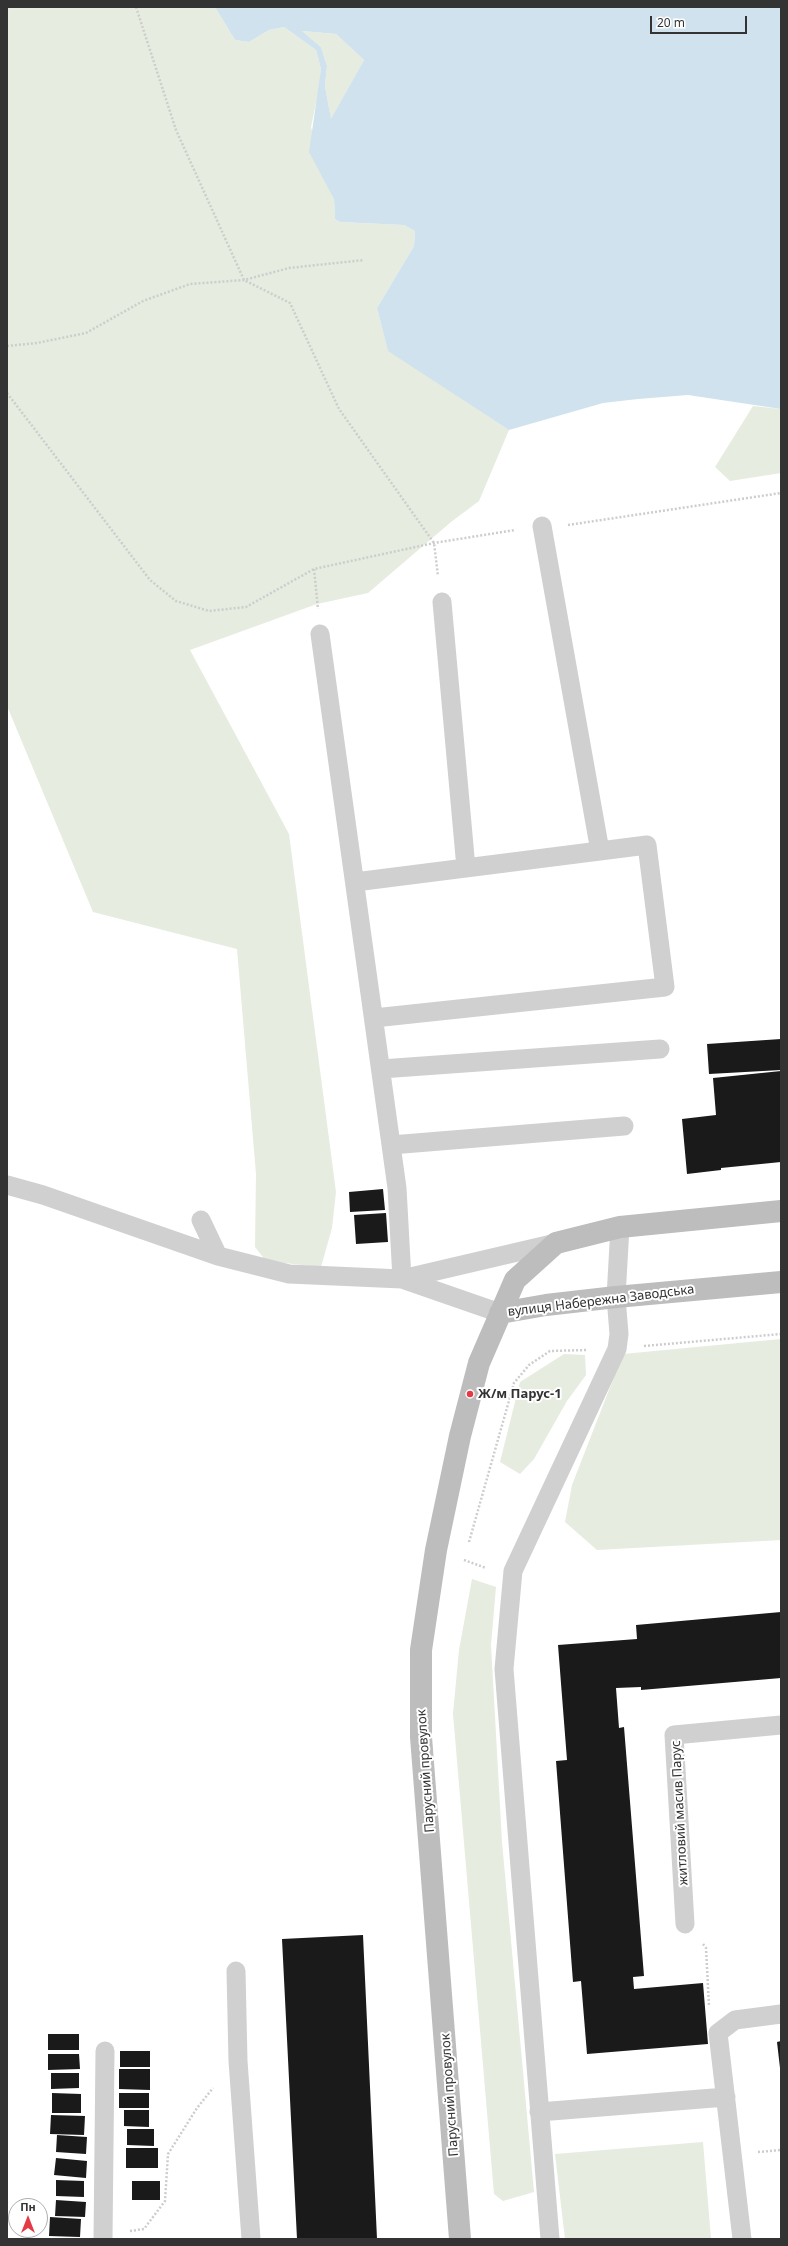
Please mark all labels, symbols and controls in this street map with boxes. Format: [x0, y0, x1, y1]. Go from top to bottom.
scale bar [652, 8, 749, 34]
text: 20 m [657, 14, 685, 31]
street label: вулиця Набережна Заводська [507, 1282, 695, 1320]
place label: Ж/м Парус-1 [478, 1386, 562, 1402]
marker: Ж/м Парус-1 [465, 1389, 475, 1399]
street label: Парусний провулок [414, 1709, 438, 1833]
street label: житловий масив Парус [668, 1740, 692, 1886]
street label: Парусний провулок [438, 2033, 462, 2157]
north arrow [8, 2198, 48, 2238]
text: Пн [20, 2199, 36, 2214]

